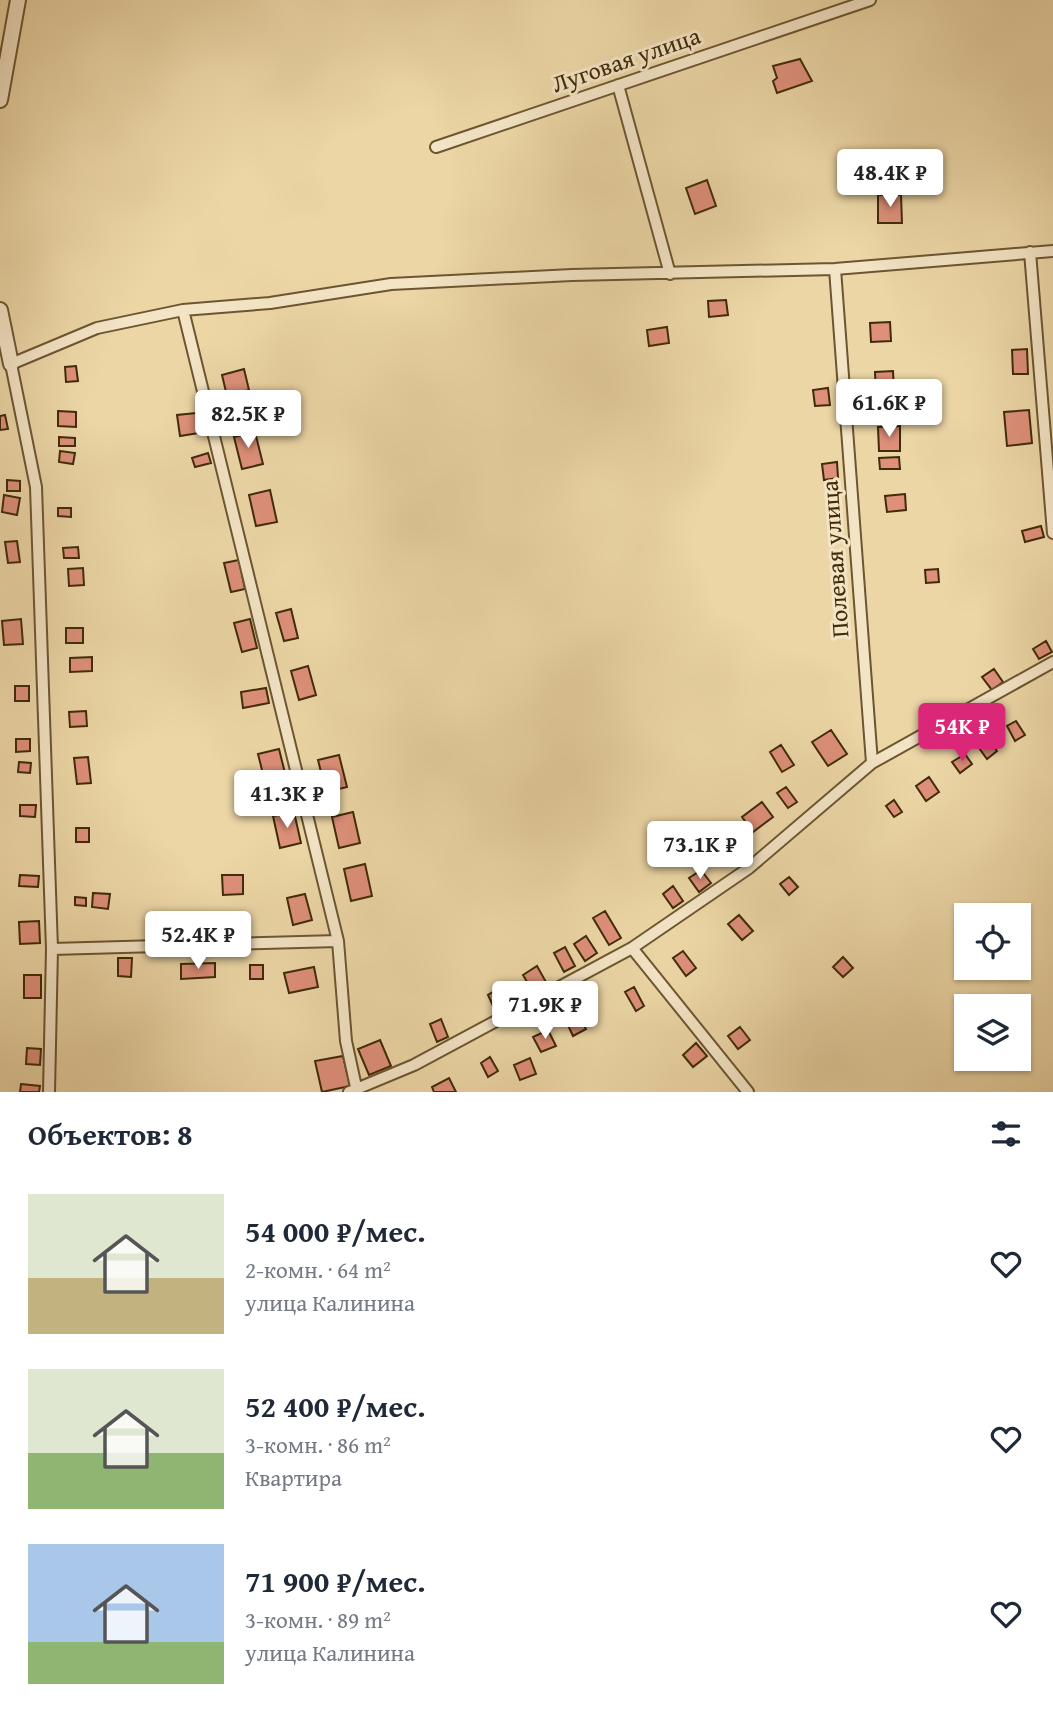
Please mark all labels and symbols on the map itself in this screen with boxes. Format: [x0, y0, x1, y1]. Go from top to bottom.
street label: Луговая улица [547, 18, 705, 101]
pin: 48.4K ₽ [825, 150, 955, 209]
pin: 61.6K ₽ [824, 380, 954, 439]
pin: 82.5K ₽ [183, 391, 313, 450]
street label: Полевая улица [812, 479, 857, 639]
pin: 54K ₽ [913, 704, 1011, 763]
pin: 41.3K ₽ [222, 770, 352, 830]
pin: 73.1K ₽ [635, 822, 765, 881]
pin: 52.4K ₽ [133, 912, 263, 971]
pin: 71.9K ₽ [480, 982, 610, 1041]

